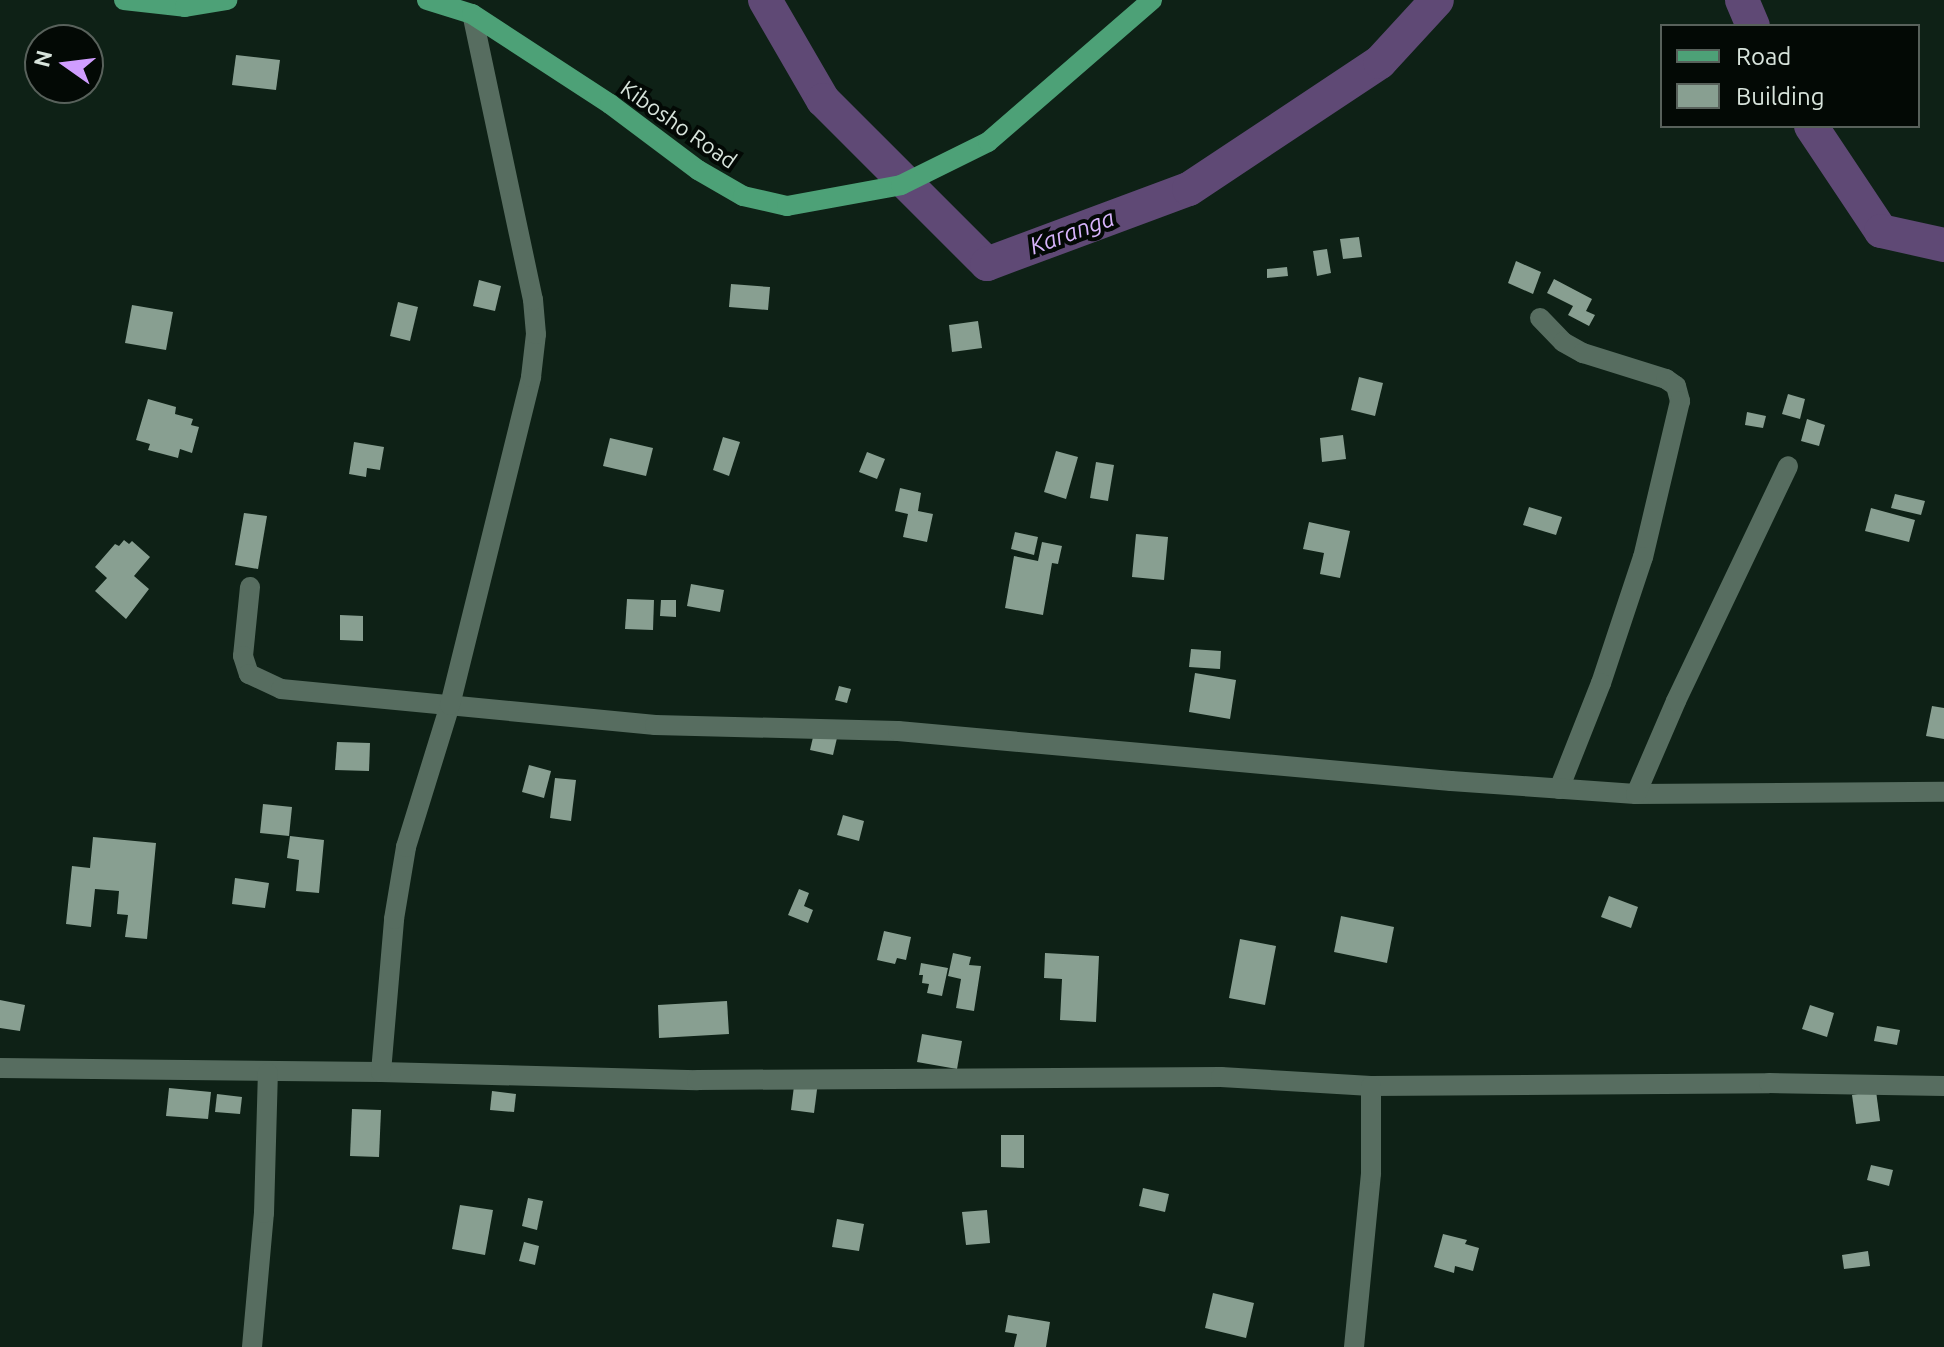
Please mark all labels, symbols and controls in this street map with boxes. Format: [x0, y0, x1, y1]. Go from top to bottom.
north arrow [24, 24, 104, 104]
legend [1660, 24, 1920, 128]
text: Road [1736, 43, 1791, 70]
text: N [28, 48, 56, 70]
street label: Kibosho Road [616, 74, 742, 174]
text: Building [1736, 83, 1824, 110]
water label: Karanga [1026, 203, 1118, 261]

